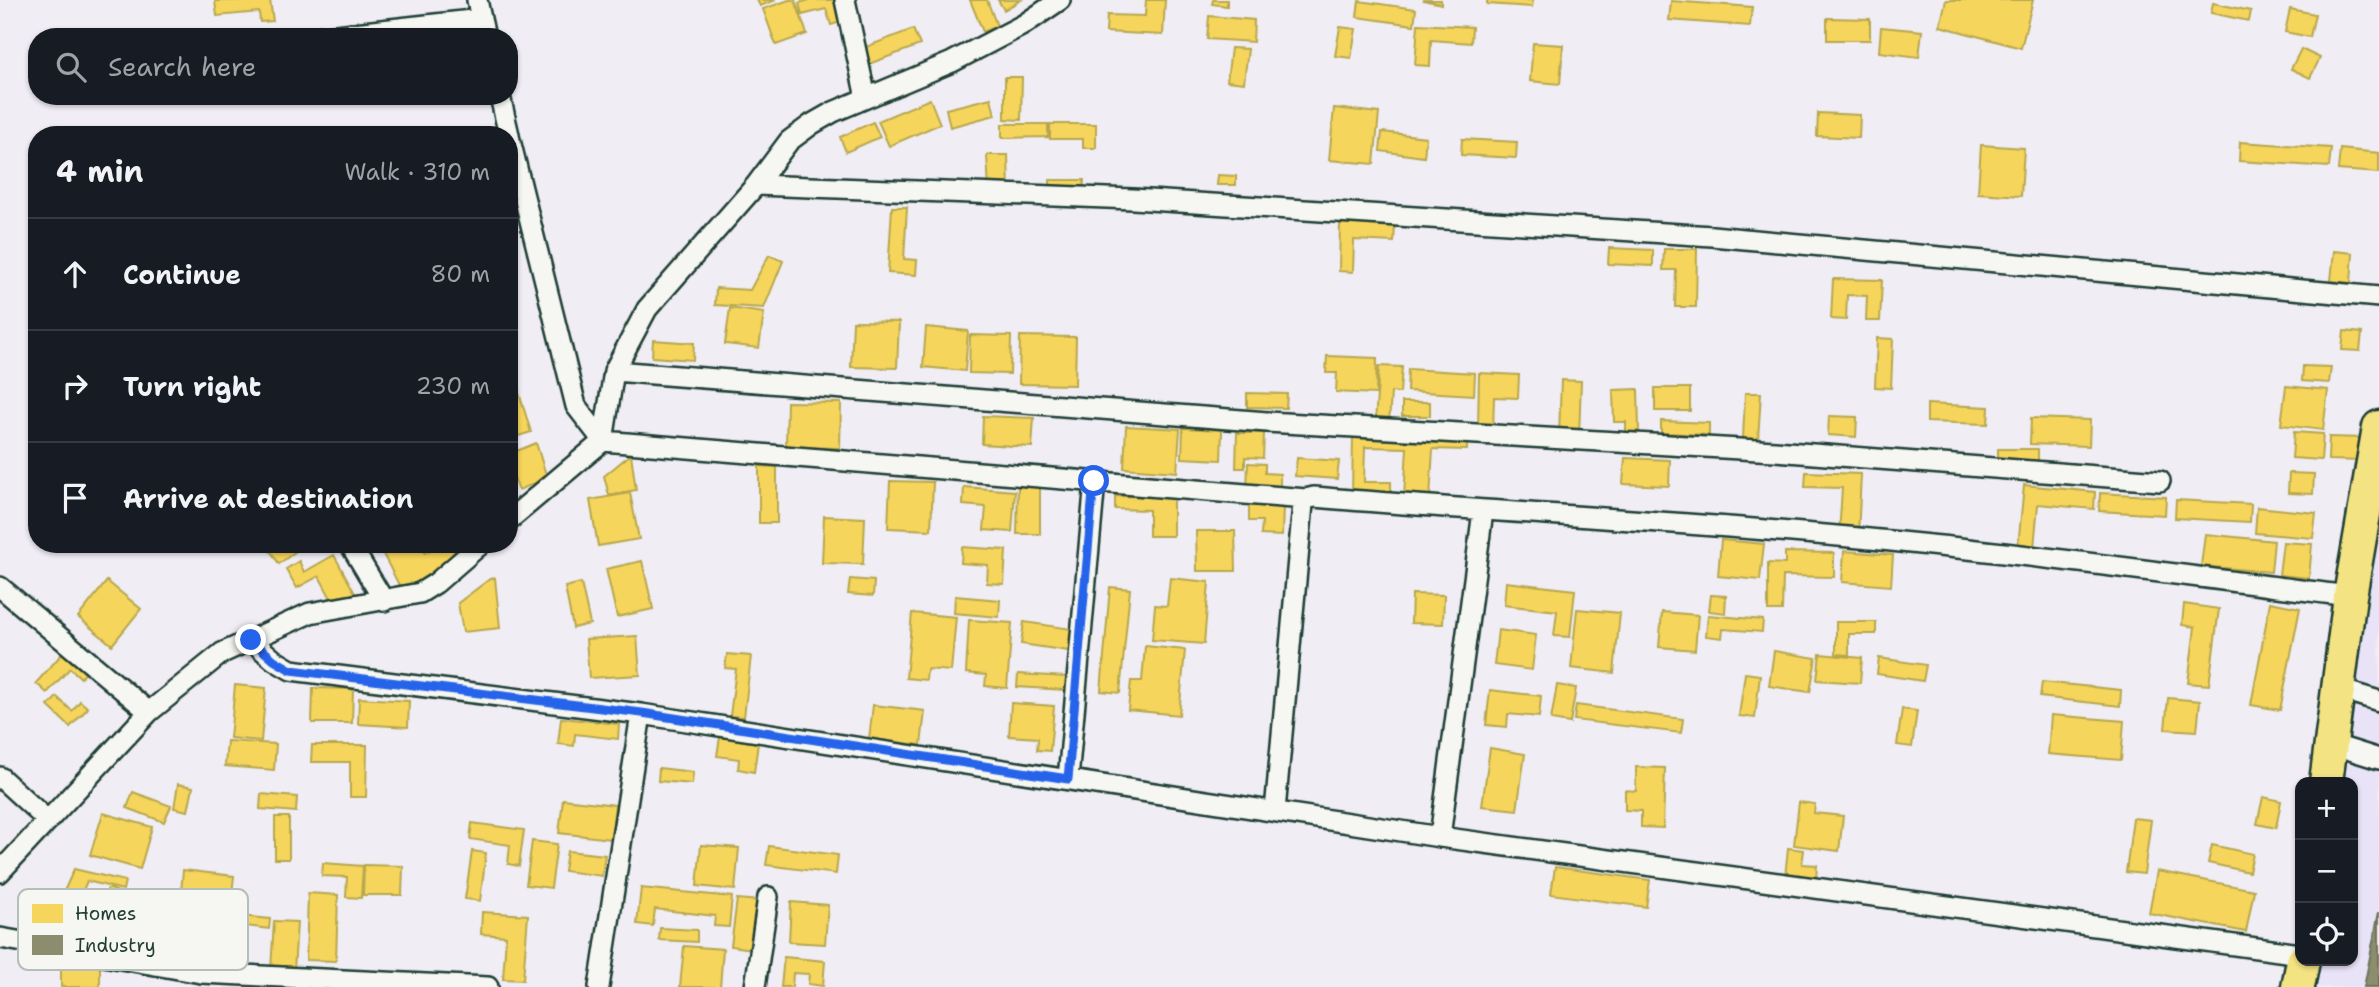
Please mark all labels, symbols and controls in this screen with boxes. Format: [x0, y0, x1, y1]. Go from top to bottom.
search box [28, 28, 518, 105]
icon: search [52, 48, 90, 86]
text: Search here [108, 49, 257, 84]
text: 4 min [56, 151, 143, 192]
text: Walk · 310 m [345, 157, 490, 187]
icon: ahead [56, 255, 94, 293]
text: Continue [123, 257, 241, 292]
text: 80 m [431, 259, 490, 289]
icon: right [56, 367, 94, 405]
text: Turn right [123, 369, 261, 404]
text: 230 m [416, 371, 490, 401]
route start [1078, 465, 1109, 496]
icon: arrive [56, 479, 94, 517]
text: Arrive at destination [123, 481, 413, 516]
route end [235, 624, 266, 655]
map controls [2295, 777, 2358, 966]
button: + [2295, 777, 2358, 840]
button: − [2295, 840, 2358, 903]
legend [18, 889, 248, 970]
text: Homes [75, 901, 136, 926]
button: locate [2295, 903, 2358, 966]
text: Industry [75, 933, 156, 958]

